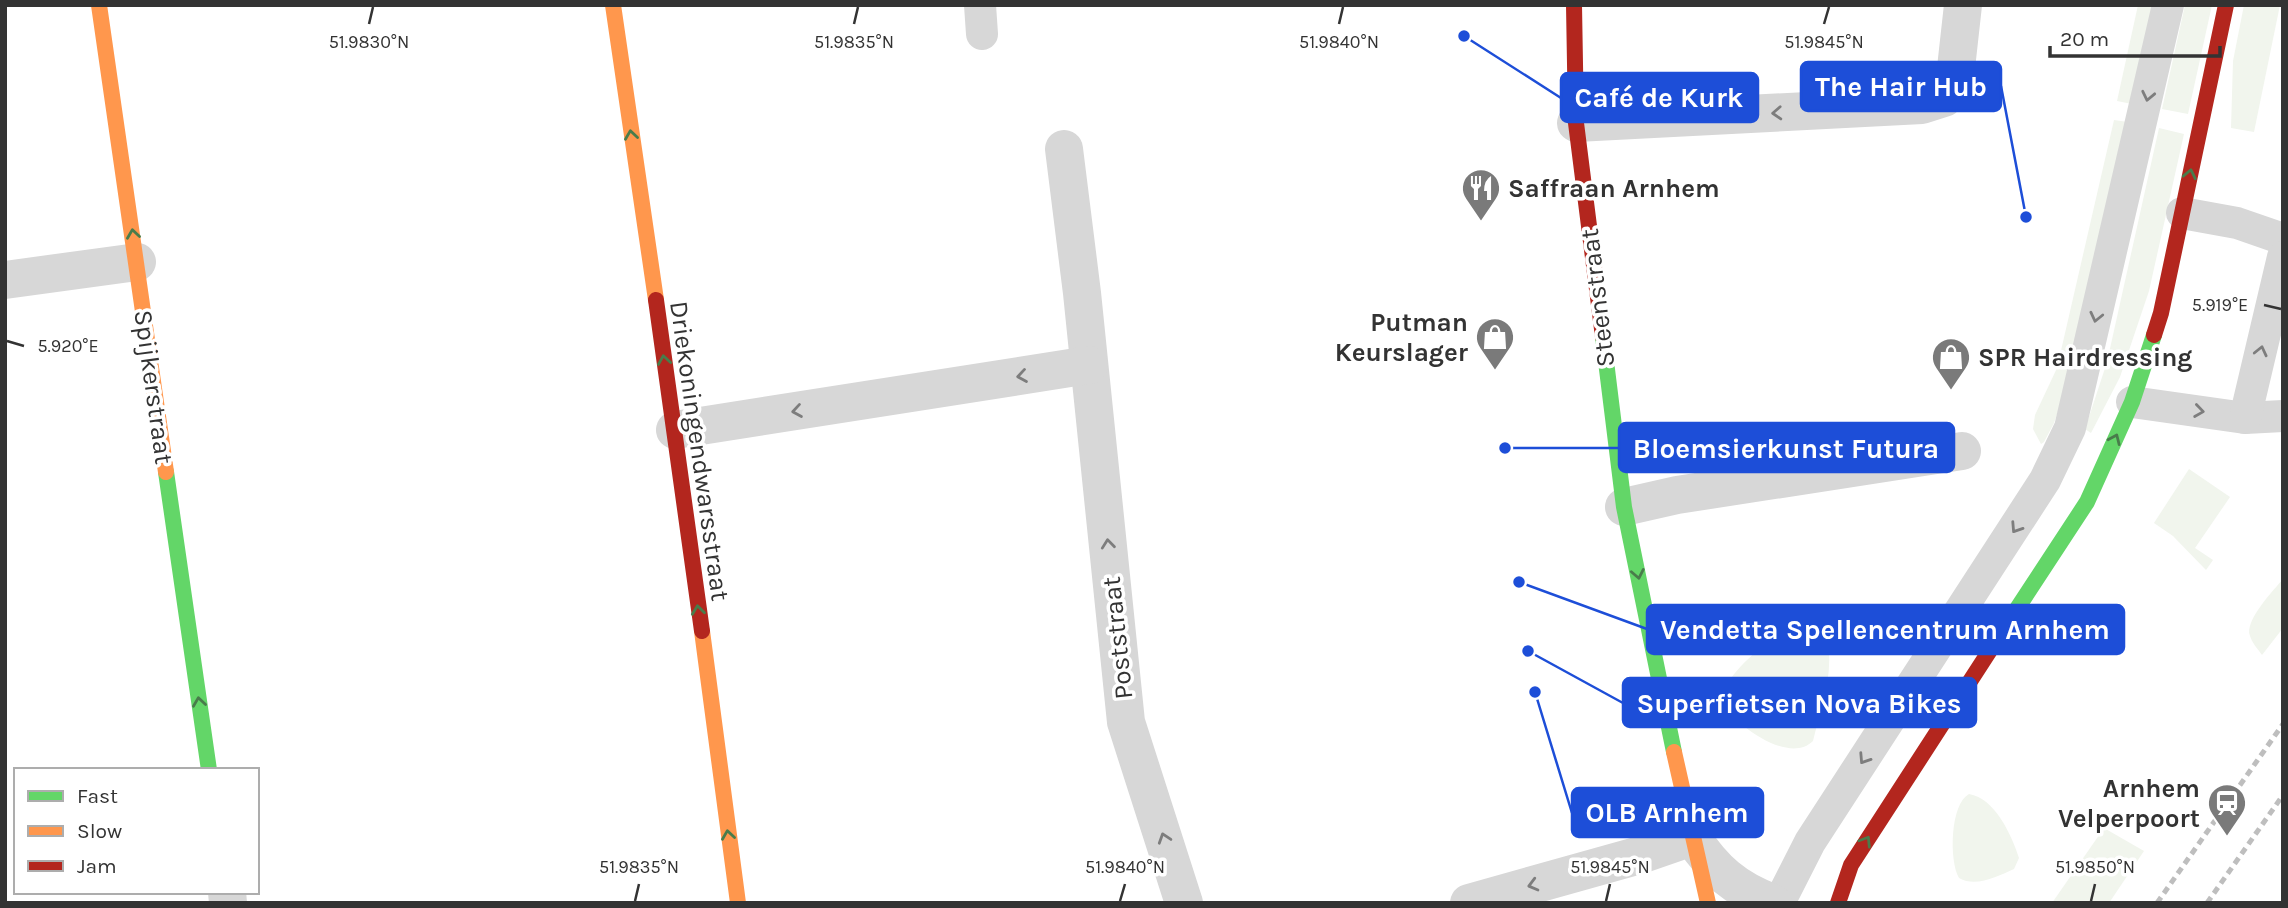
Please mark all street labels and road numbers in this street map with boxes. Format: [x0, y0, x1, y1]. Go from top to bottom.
street label: Steenstraat [1574, 227, 1621, 369]
street label: Driekoningendwarsstraat [663, 299, 736, 603]
street label: Spijkerstraat [127, 308, 180, 466]
street label: Poststraat [1096, 575, 1139, 701]

